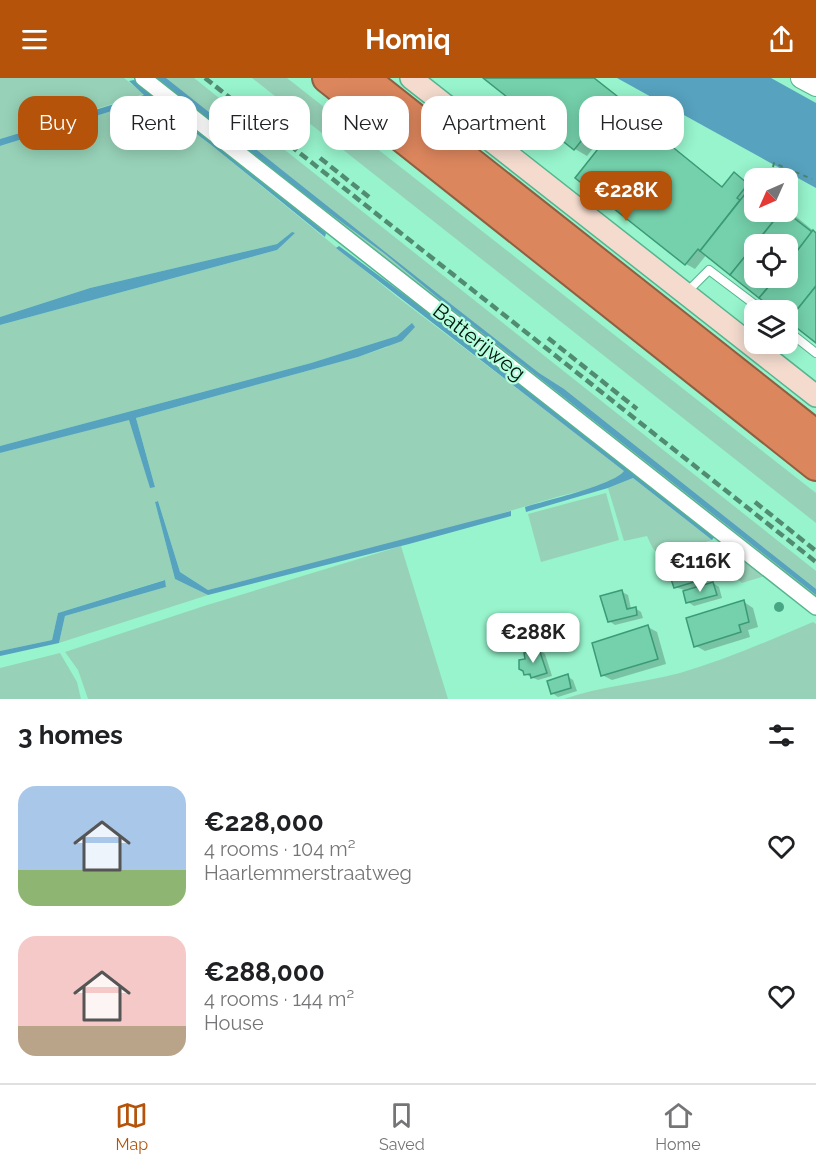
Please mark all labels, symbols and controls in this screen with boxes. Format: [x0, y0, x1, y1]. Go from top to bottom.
icon: menu [18, 23, 51, 56]
icon: share [765, 23, 798, 56]
text: Homiq [365, 24, 451, 55]
chip: Buy [18, 96, 98, 150]
chip: Rent [110, 96, 197, 150]
chip: Filters [209, 96, 310, 150]
chip: New [322, 96, 409, 150]
chip: Apartment [421, 96, 567, 150]
chip: House [579, 96, 684, 150]
north arrow [744, 168, 798, 222]
map controls [744, 168, 798, 354]
pin: €228K [584, 171, 668, 222]
text: €228K [594, 178, 658, 202]
button: locate [744, 234, 798, 288]
street label: Batterijweg [428, 298, 530, 385]
button: layers [744, 300, 798, 354]
pin: €116K [658, 542, 742, 593]
text: €116K [669, 549, 731, 573]
pin: €288K [491, 613, 575, 664]
text: €288K [501, 620, 565, 644]
icon: filters [765, 719, 798, 752]
text: 3 homes [18, 720, 123, 750]
text: €228,000 [204, 807, 324, 837]
icon: home [66, 810, 138, 882]
icon: heart [765, 830, 798, 863]
text: 4 rooms · 104 m² [204, 837, 356, 861]
text: Haarlemmerstraatweg [204, 861, 412, 885]
text: €288,000 [204, 957, 325, 987]
icon: home [66, 960, 138, 1032]
icon: heart [765, 980, 798, 1013]
text: 4 rooms · 144 m² [204, 987, 354, 1011]
text: House [204, 1011, 264, 1035]
tab: Map [115, 1099, 148, 1154]
tab: Saved [379, 1099, 425, 1154]
tab: Home [655, 1099, 701, 1154]

